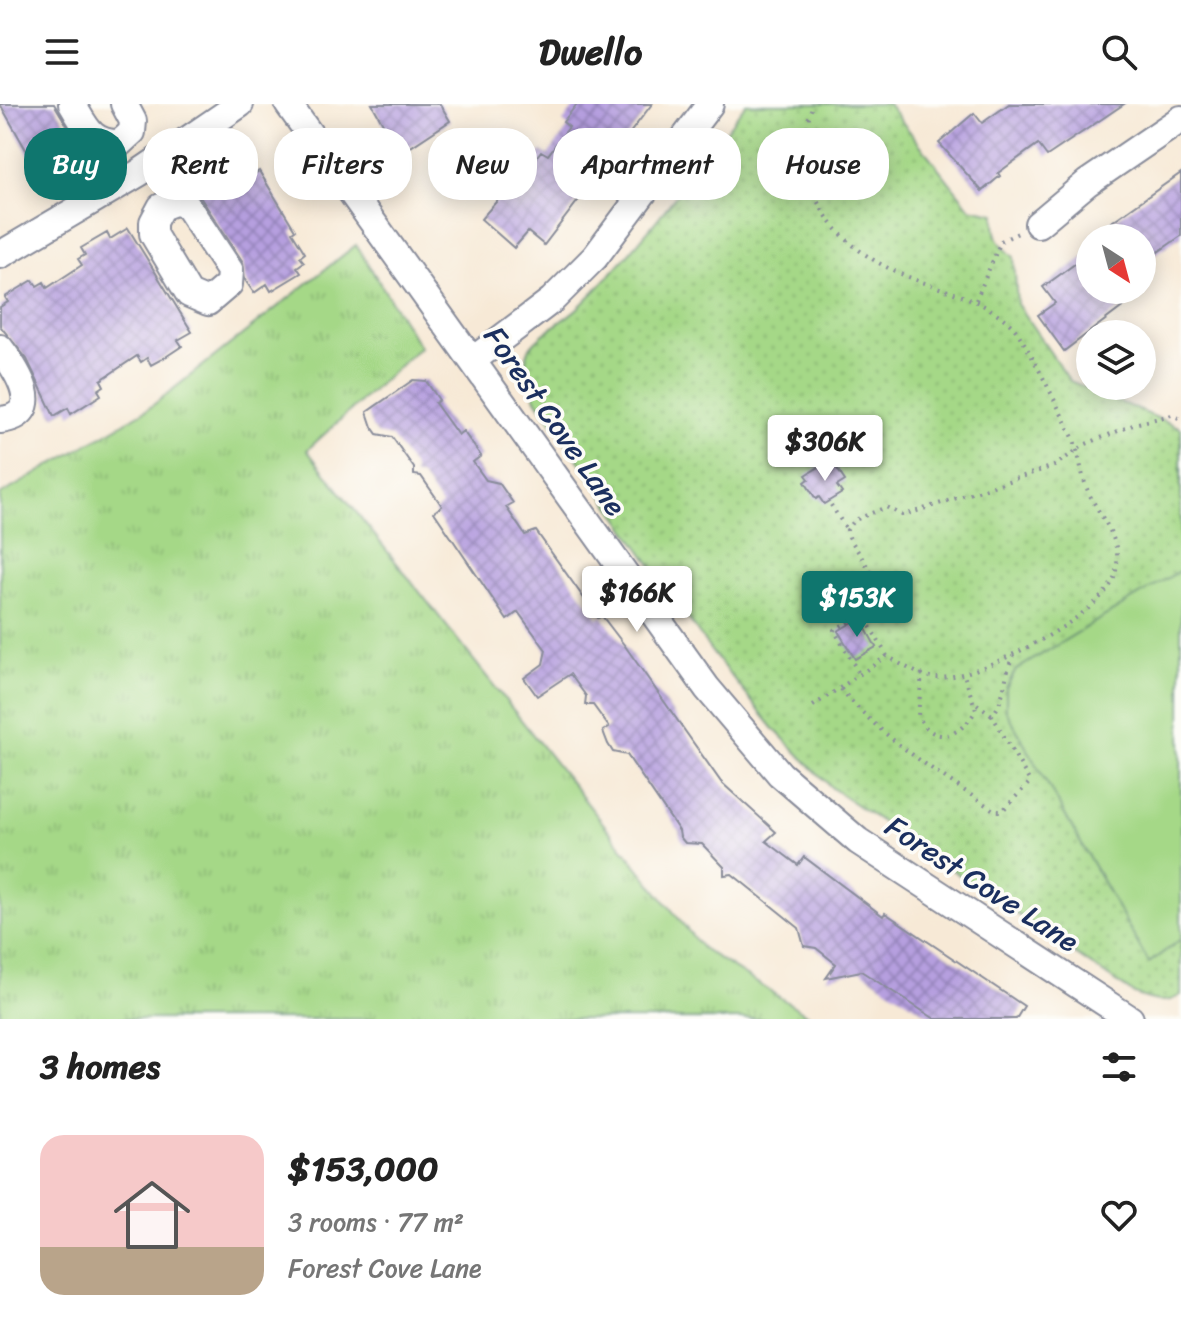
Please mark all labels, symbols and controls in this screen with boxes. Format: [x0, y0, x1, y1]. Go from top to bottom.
text: Dwello [539, 20, 642, 84]
icon: menu [40, 30, 84, 74]
icon: search [1097, 30, 1141, 74]
chip: Buy [24, 128, 127, 200]
chip: Rent [143, 128, 258, 200]
chip: Filters [274, 128, 412, 200]
chip: New [428, 128, 537, 200]
chip: Apartment [553, 128, 741, 200]
chip: House [757, 128, 889, 200]
north arrow [1076, 224, 1156, 304]
map controls [1076, 224, 1156, 400]
street label: Forest Cove Lane [469, 314, 641, 528]
button: layers [1076, 320, 1156, 400]
pin: $306K [769, 415, 881, 483]
text: $306K [786, 418, 864, 464]
pin: $166K [581, 566, 693, 634]
text: $166K [600, 569, 674, 615]
pin: $153K [801, 571, 913, 639]
text: $153K [820, 574, 894, 620]
street label: Forest Cove Lane [874, 801, 1090, 967]
text: 3 homes [40, 1037, 160, 1097]
icon: filters [1097, 1045, 1141, 1089]
text: $153,000 [288, 1139, 439, 1199]
icon: home [104, 1167, 200, 1263]
icon: heart [1097, 1193, 1141, 1237]
text: 3 rooms · 77 m² [288, 1199, 464, 1245]
text: Forest Cove Lane [288, 1245, 482, 1291]

